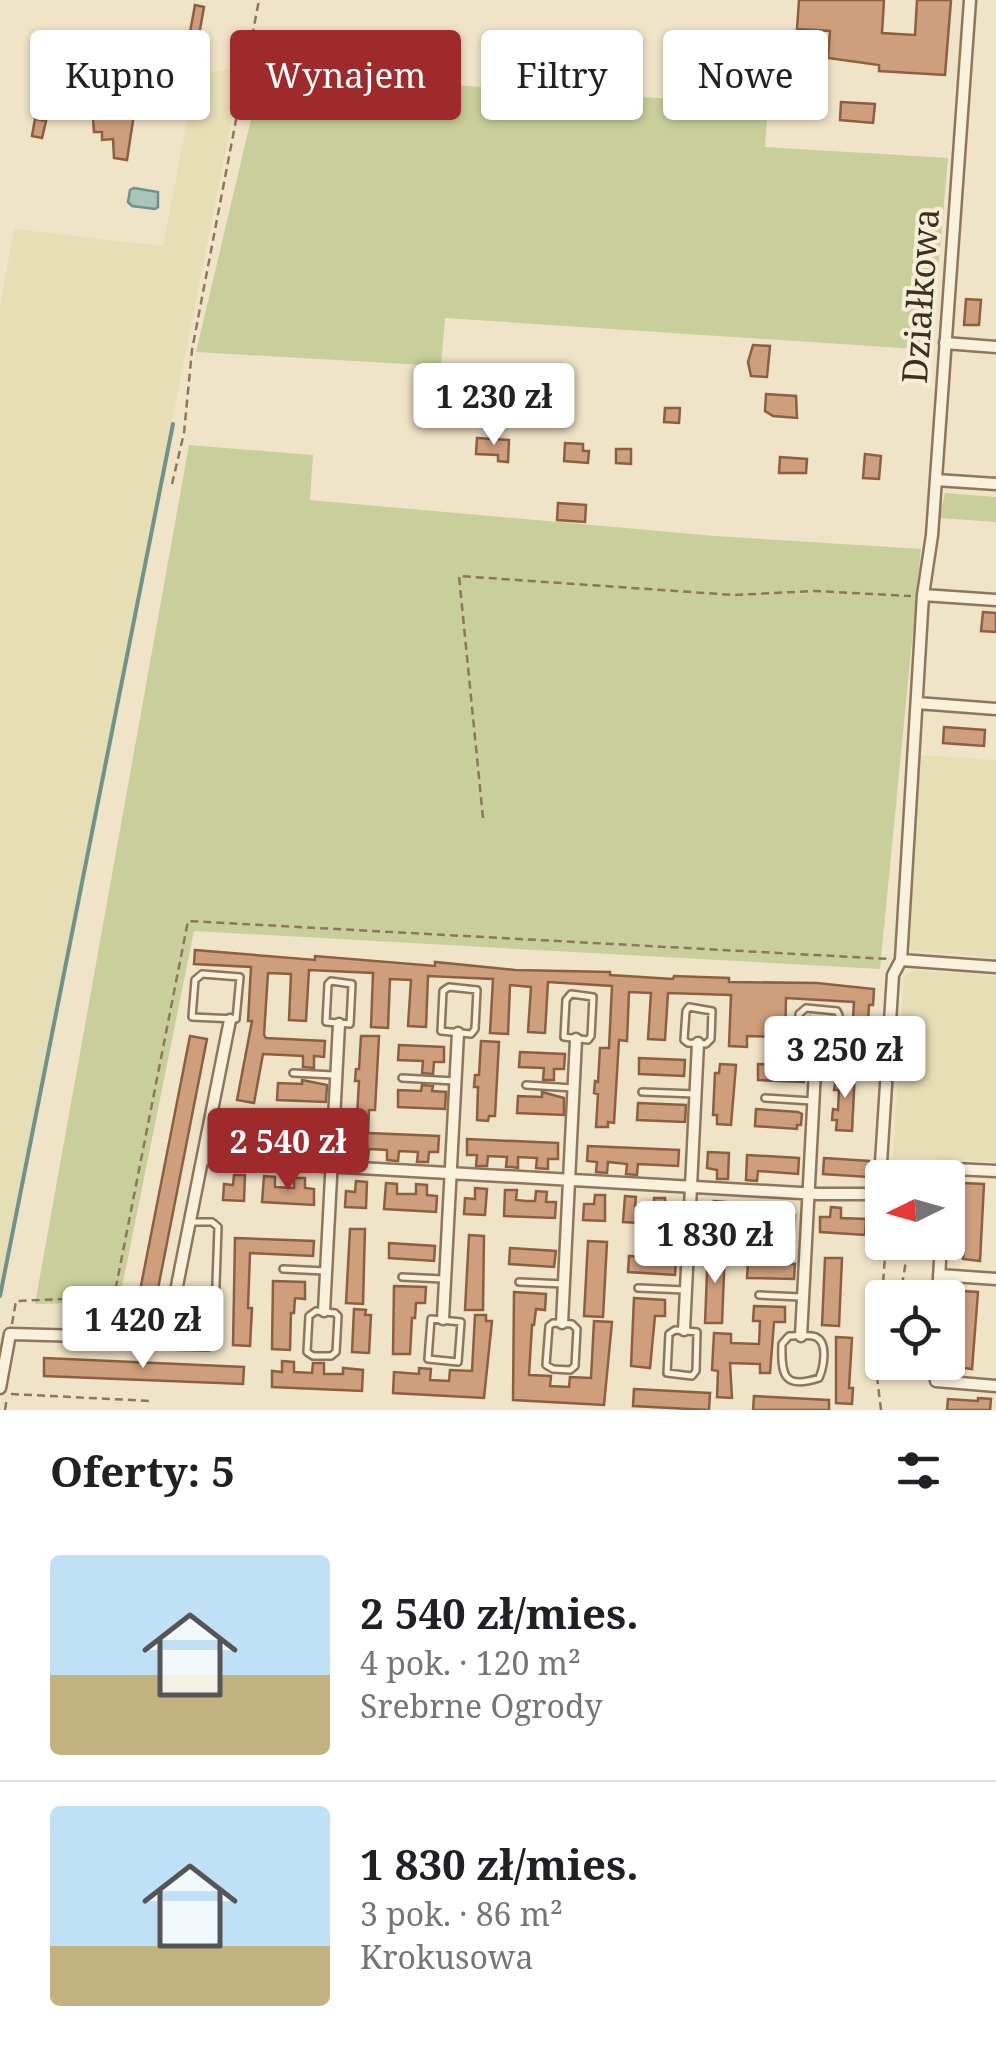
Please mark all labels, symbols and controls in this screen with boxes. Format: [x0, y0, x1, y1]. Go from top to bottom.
chip: Kupno [30, 30, 210, 120]
chip: Wynajem [230, 30, 461, 120]
chip: Filtry [481, 30, 643, 120]
chip: Nowe [663, 30, 828, 120]
street label: Działkowa [890, 207, 949, 385]
pin: 1 230 zł [391, 363, 597, 448]
text: 1 230 zł [435, 374, 553, 417]
pin: 3 250 zł [742, 1016, 948, 1101]
text: 3 250 zł [786, 1027, 904, 1070]
pin: 2 540 zł [185, 1108, 391, 1193]
text: 2 540 zł [229, 1119, 347, 1162]
north arrow [865, 1160, 965, 1260]
map controls [865, 1160, 965, 1380]
pin: 1 830 zł [612, 1201, 818, 1286]
text: 1 830 zł [656, 1212, 774, 1255]
button: locate [865, 1280, 965, 1380]
pin: 1 420 zł [40, 1286, 246, 1371]
text: 1 420 zł [84, 1297, 202, 1340]
text: Oferty: 5 [50, 1442, 235, 1499]
icon: filters [891, 1443, 946, 1498]
text: 2 540 zł/mies. [360, 1584, 639, 1641]
icon: home [130, 1595, 250, 1715]
text: 4 pok. · 120 m² [360, 1641, 581, 1684]
text: Srebrne Ogrody [360, 1684, 603, 1727]
text: 1 830 zł/mies. [360, 1835, 639, 1892]
icon: home [130, 1846, 250, 1966]
text: 3 pok. · 86 m² [360, 1892, 563, 1935]
text: Krokusowa [360, 1935, 533, 1978]

